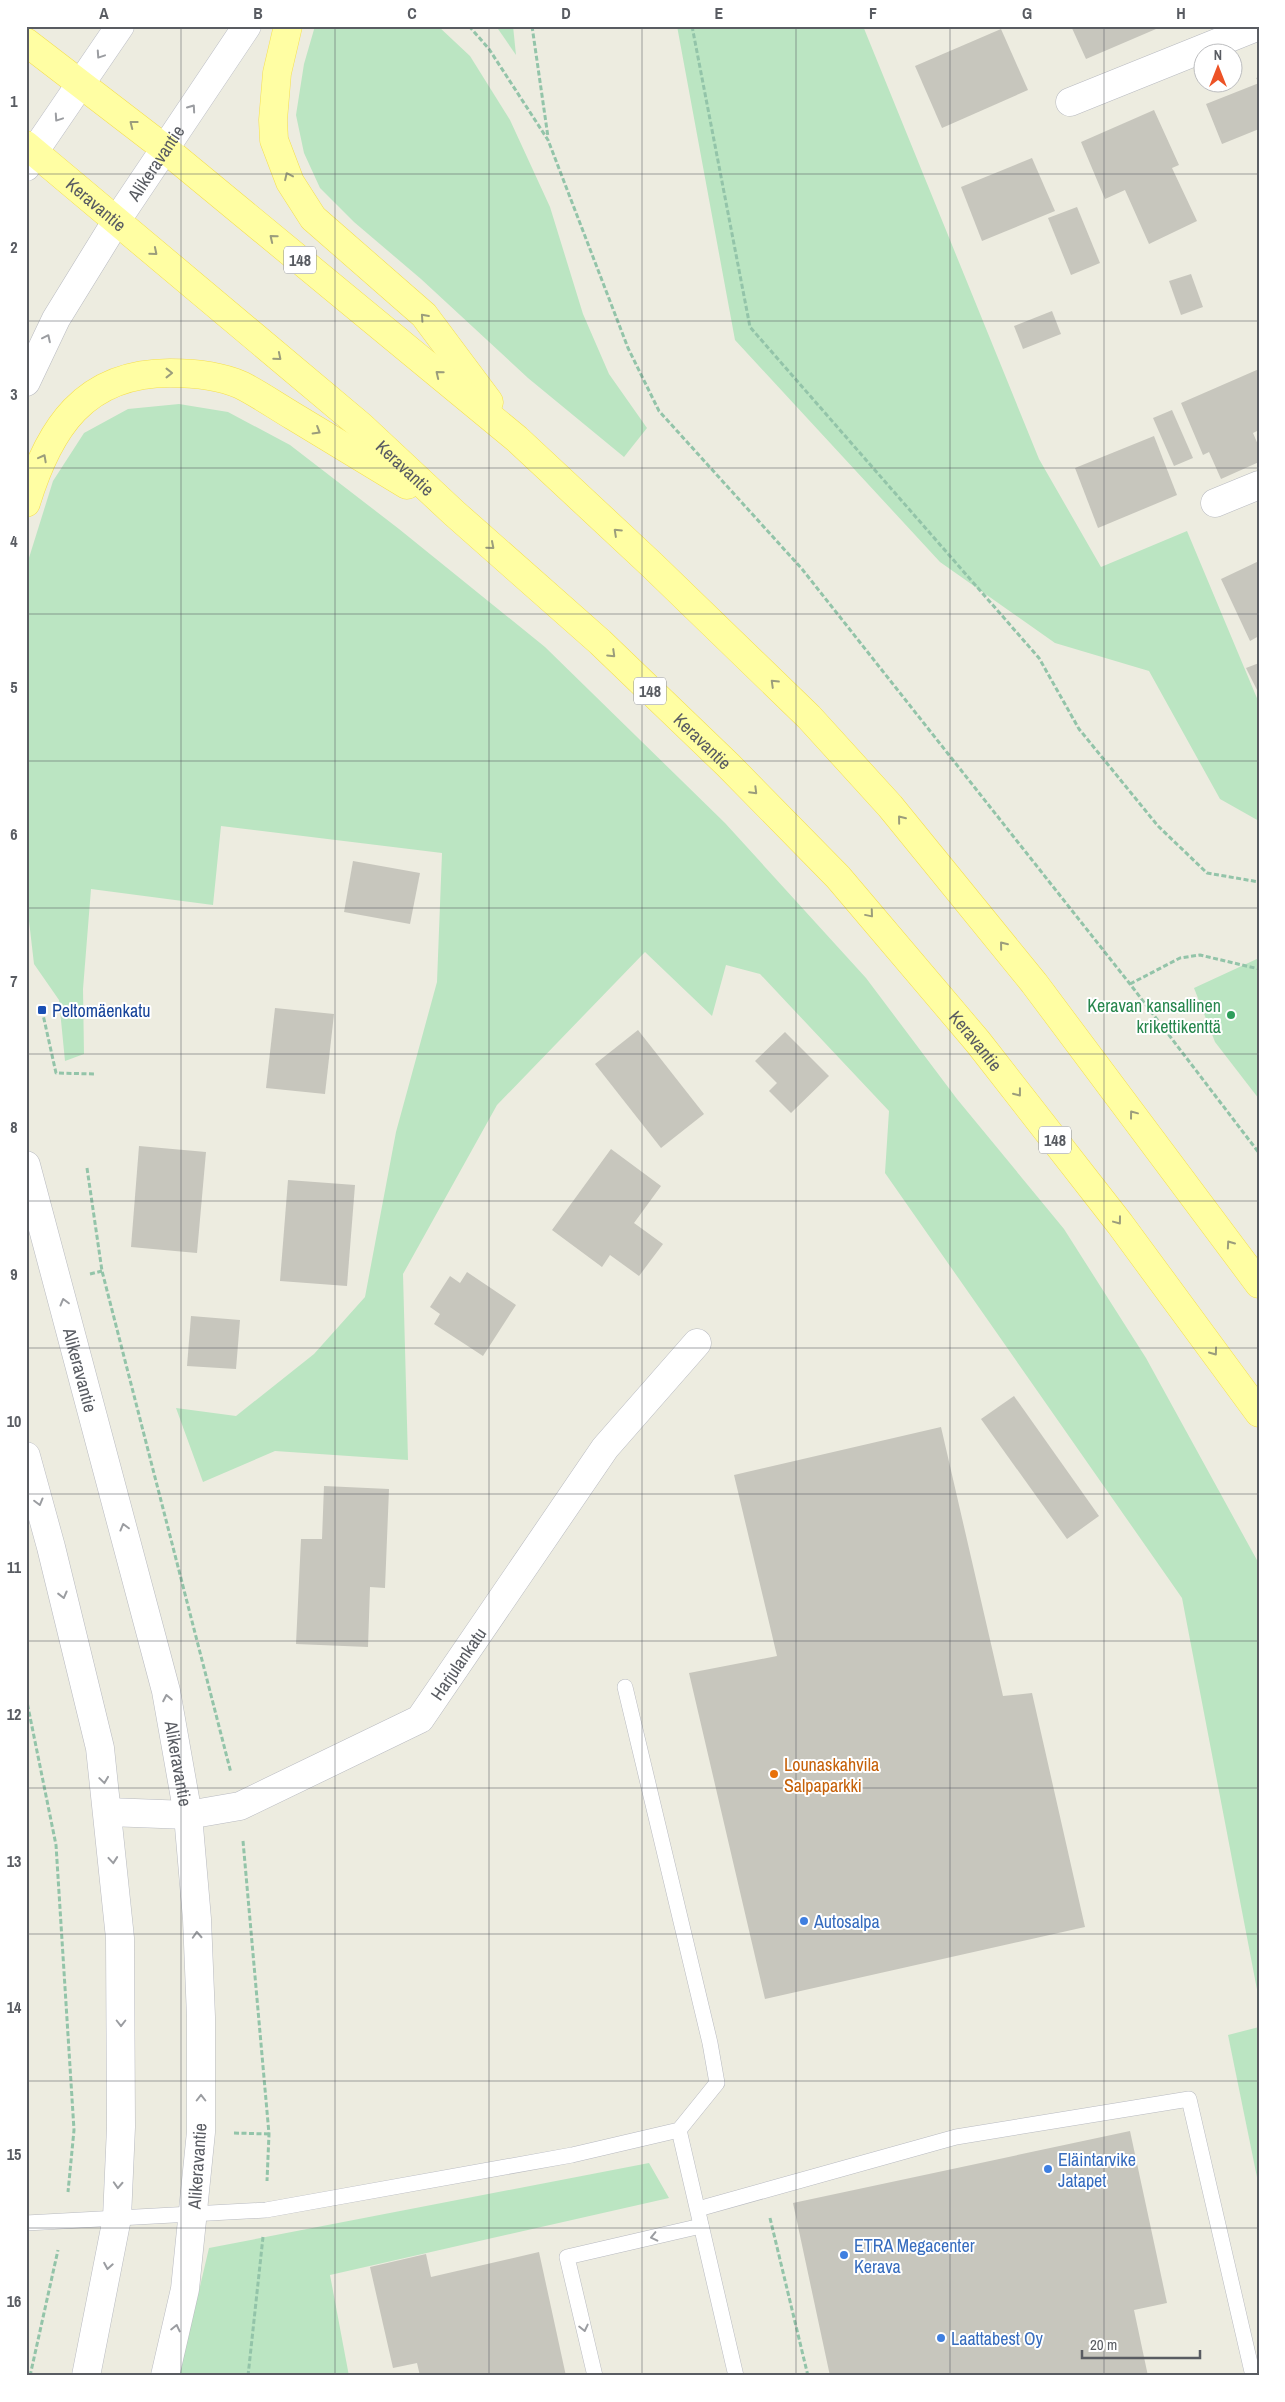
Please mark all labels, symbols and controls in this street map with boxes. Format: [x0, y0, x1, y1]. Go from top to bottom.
text: A [99, 2, 109, 24]
text: B [253, 2, 263, 24]
text: C [407, 2, 417, 24]
text: D [561, 2, 571, 24]
text: E [715, 2, 724, 24]
text: F [869, 2, 877, 24]
text: G [1022, 2, 1032, 24]
text: H [1176, 2, 1186, 24]
north arrow [1192, 42, 1242, 92]
text: N [1214, 46, 1222, 64]
one-way arrow [97, 49, 106, 59]
text: 1 [10, 90, 18, 112]
one-way arrow [186, 104, 195, 114]
one-way arrow [55, 112, 64, 121]
street label: Alikeravantie [120, 120, 190, 206]
one-way arrow [129, 121, 139, 130]
street label: Keravantie [61, 172, 132, 237]
one-way arrow [283, 172, 294, 181]
one-way arrow [270, 235, 279, 243]
text: 2 [10, 236, 18, 258]
one-way arrow [148, 246, 157, 255]
road number: 148 [284, 246, 316, 274]
one-way arrow [420, 313, 429, 322]
one-way arrow [41, 334, 52, 343]
one-way arrow [273, 351, 282, 360]
one-way arrow [166, 368, 173, 378]
one-way arrow [435, 371, 444, 380]
text: 3 [10, 383, 18, 405]
one-way arrow [311, 424, 320, 434]
street label: Keravantie [371, 434, 440, 501]
one-way arrow [37, 454, 47, 463]
one-way arrow [613, 529, 622, 538]
text: 4 [10, 530, 18, 552]
one-way arrow [485, 540, 494, 549]
one-way arrow [606, 648, 615, 657]
text: 5 [10, 676, 18, 698]
road number: 148 [634, 678, 666, 704]
one-way arrow [771, 680, 780, 689]
street label: Keravantie [668, 707, 737, 775]
one-way arrow [748, 785, 757, 794]
one-way arrow [898, 816, 906, 825]
text: 6 [10, 823, 18, 845]
one-way arrow [864, 908, 873, 917]
one-way arrow [1001, 942, 1009, 951]
text: 7 [10, 970, 18, 992]
place label: Keravan kansallinen krikettikenttä [1087, 993, 1221, 1039]
place label: Peltomäenkatu [52, 998, 150, 1023]
marker: Peltomäenkatu [36, 1004, 48, 1016]
street label: Keravantie [944, 1005, 1008, 1076]
marker: Keravan kansallinen krikettikenttä [1225, 1009, 1237, 1021]
one-way arrow [1012, 1087, 1020, 1096]
one-way arrow [1130, 1110, 1139, 1120]
text: 8 [10, 1116, 18, 1138]
road number: 148 [1039, 1126, 1071, 1154]
one-way arrow [1112, 1215, 1120, 1224]
one-way arrow [1228, 1241, 1236, 1250]
text: 9 [10, 1263, 18, 1285]
one-way arrow [59, 1298, 70, 1307]
street label: Alikeravantie [57, 1324, 104, 1415]
one-way arrow [1208, 1346, 1217, 1356]
text: 10 [7, 1410, 21, 1432]
one-way arrow [33, 1497, 43, 1505]
one-way arrow [119, 1522, 130, 1531]
text: 11 [7, 1556, 22, 1578]
one-way arrow [57, 1590, 68, 1599]
street label: Harjulankatu [424, 1622, 492, 1705]
one-way arrow [163, 1693, 173, 1702]
text: 12 [7, 1703, 21, 1725]
street label: Alikeravantie [159, 1718, 199, 1808]
place label: Lounaskahvila Salpaparkki [784, 1752, 879, 1798]
marker: Lounaskahvila Salpaparkki [768, 1768, 780, 1780]
one-way arrow [98, 1776, 109, 1784]
text: 13 [7, 1850, 21, 1872]
one-way arrow [107, 1857, 118, 1865]
place label: Autosalpa [813, 1909, 880, 1934]
marker: Autosalpa [798, 1915, 810, 1927]
one-way arrow [192, 1931, 203, 1939]
text: 14 [7, 1996, 22, 2018]
one-way arrow [116, 2019, 126, 2027]
one-way arrow [196, 2093, 206, 2101]
street label: Alikeravantie [181, 2122, 212, 2211]
text: 15 [7, 2143, 21, 2165]
place label: Eläintarvike Jatapet [1058, 2147, 1136, 2193]
marker: Eläintarvike Jatapet [1042, 2163, 1054, 2175]
one-way arrow [113, 2181, 124, 2189]
one-way arrow [649, 2231, 658, 2242]
place label: ETRA Megacenter Kerava [854, 2233, 975, 2279]
marker: ETRA Megacenter Kerava [838, 2249, 850, 2261]
one-way arrow [104, 2262, 114, 2271]
text: 16 [7, 2290, 21, 2312]
one-way arrow [170, 2324, 181, 2333]
one-way arrow [578, 2324, 589, 2333]
place label: Laattabest Oy [951, 2326, 1044, 2351]
scale bar [1082, 2327, 1200, 2359]
marker: Laattabest Oy [935, 2332, 947, 2344]
text: 20 m [1090, 2334, 1117, 2355]

